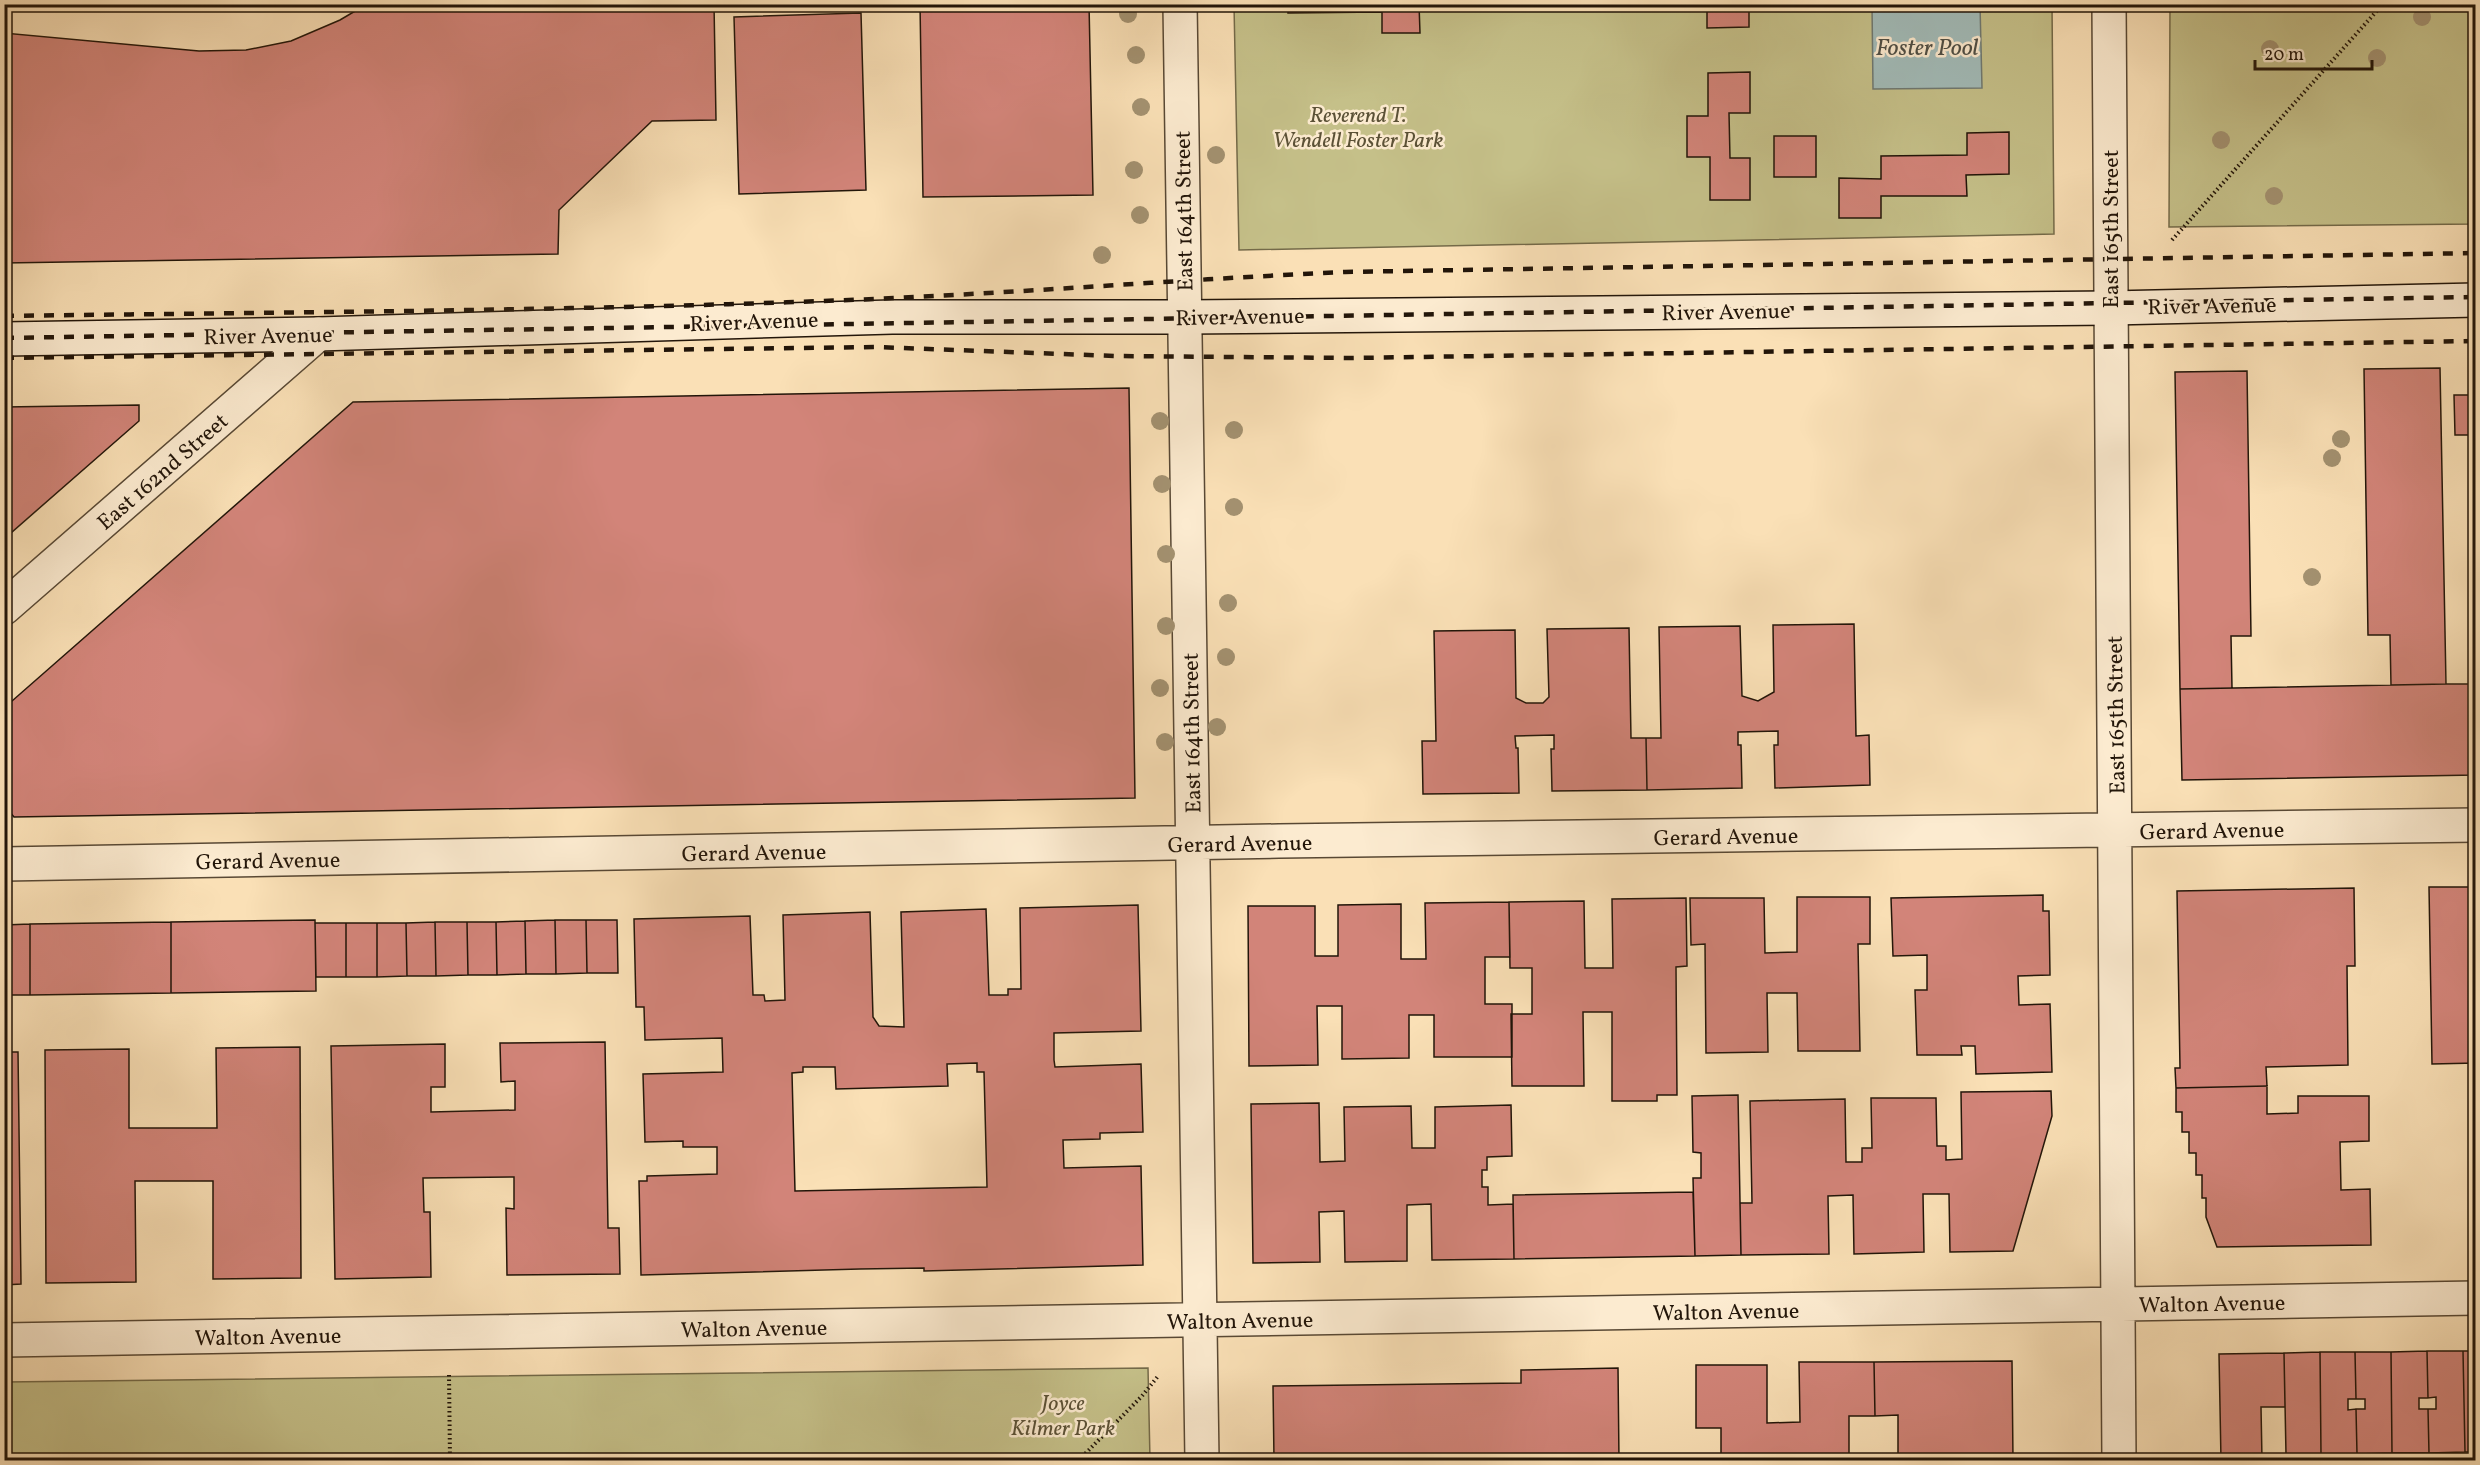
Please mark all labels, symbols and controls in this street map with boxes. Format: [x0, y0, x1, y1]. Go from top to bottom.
water label: Foster Pool [1875, 32, 1979, 66]
scale bar [2255, 33, 2372, 71]
text: 20 m [2264, 43, 2304, 68]
park label: Reverend T. Wendell Foster Park [1273, 101, 1443, 157]
street label: East 164th Street [1169, 130, 1202, 292]
street label: East 165th Street [2097, 149, 2128, 308]
street label: River Avenue [2147, 291, 2277, 324]
street label: River Avenue [1661, 297, 1791, 330]
street label: River Avenue [1175, 302, 1305, 335]
street label: River Avenue [689, 306, 819, 341]
street label: River Avenue [203, 321, 333, 354]
street label: East 162nd Street [91, 407, 236, 539]
street label: East 165th Street [2101, 635, 2134, 795]
street label: East 164th Street [1177, 652, 1210, 814]
street label: Gerard Avenue [2139, 816, 2285, 849]
street label: Gerard Avenue [1653, 822, 1799, 855]
street label: Gerard Avenue [1167, 829, 1313, 862]
street label: Gerard Avenue [681, 838, 827, 871]
street label: Gerard Avenue [195, 846, 341, 879]
street label: Walton Avenue [2138, 1289, 2286, 1322]
street label: Walton Avenue [1652, 1297, 1800, 1330]
street label: Walton Avenue [1166, 1306, 1314, 1339]
street label: Walton Avenue [680, 1314, 828, 1347]
street label: Walton Avenue [194, 1322, 342, 1355]
park label: Joyce Kilmer Park [1011, 1389, 1115, 1445]

